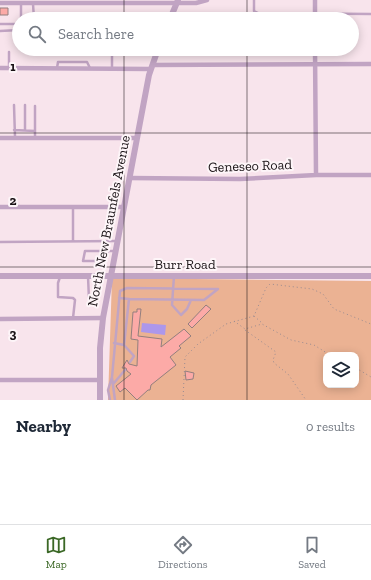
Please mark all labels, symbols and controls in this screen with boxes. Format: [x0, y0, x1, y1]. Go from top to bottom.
search box [12, 12, 359, 56]
icon: search [26, 23, 48, 45]
text: Search here [58, 25, 134, 43]
text: 1 [10, 59, 16, 74]
street label: North New Braunfels Avenue [84, 134, 134, 308]
street label: Geneseo Road [208, 156, 293, 176]
text: 2 [10, 193, 17, 208]
street label: Burr Road [154, 256, 216, 273]
text: 3 [10, 326, 17, 341]
map controls [323, 352, 359, 388]
button: layers [323, 352, 359, 388]
text: Nearby [16, 416, 71, 436]
text: 0 results [306, 419, 355, 434]
tab: Map [45, 534, 67, 571]
tab: Directions [158, 534, 208, 571]
tab: Saved [298, 534, 326, 571]

